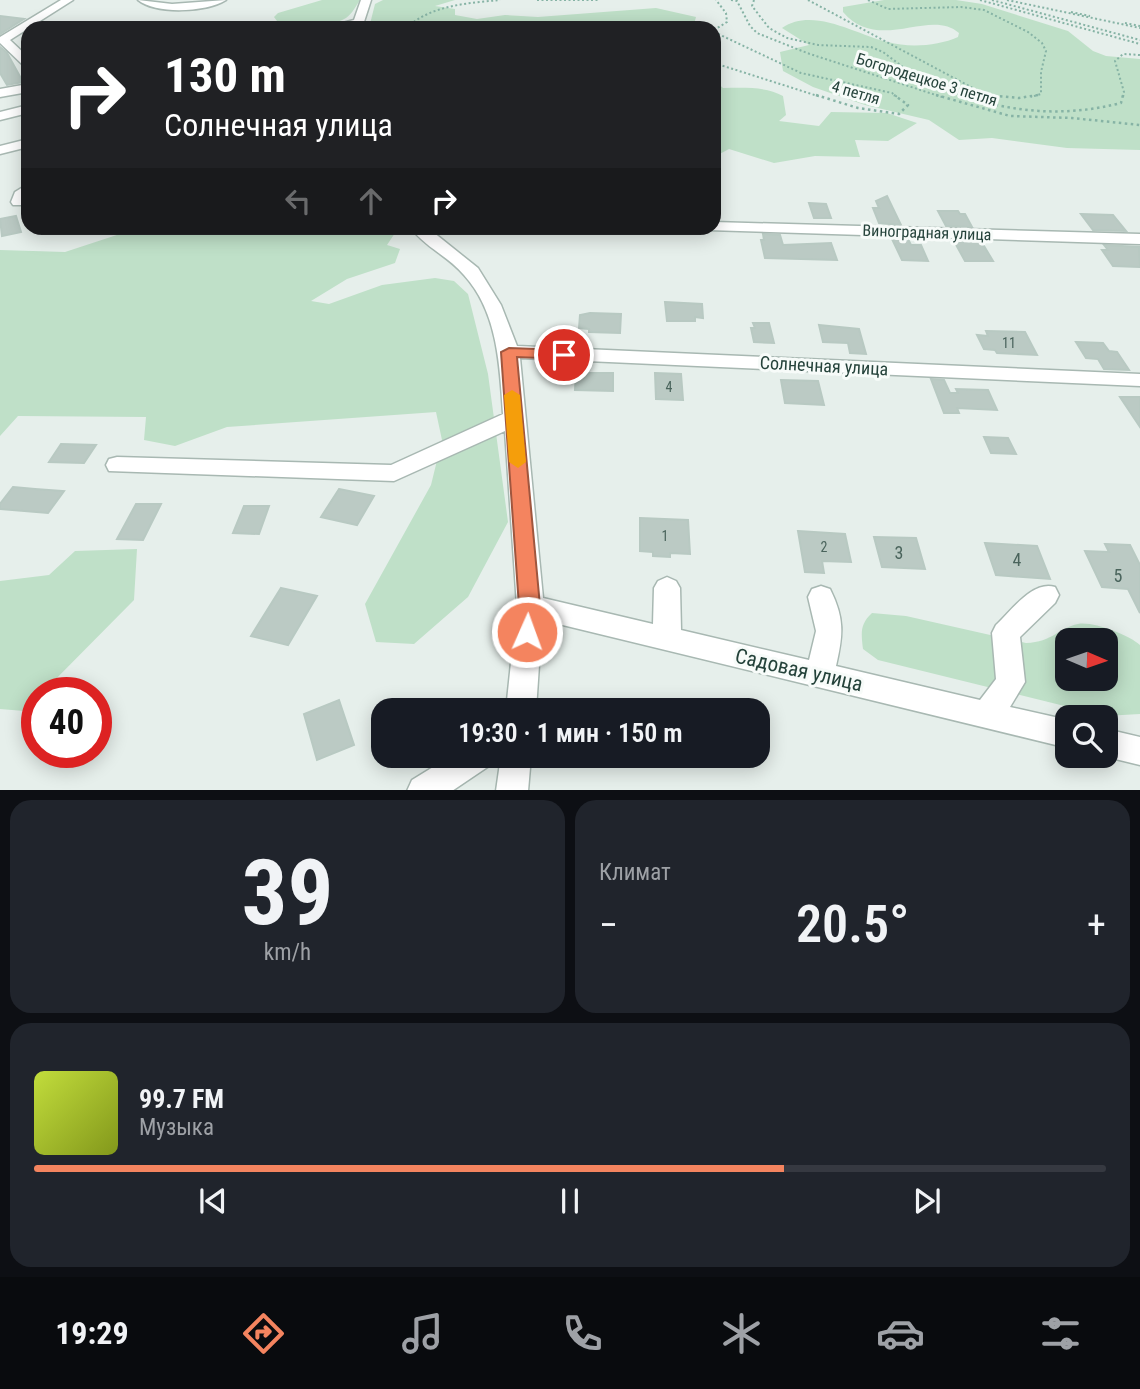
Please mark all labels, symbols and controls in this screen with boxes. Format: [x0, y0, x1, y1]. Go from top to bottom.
text: 130 m [164, 47, 286, 104]
icon: right [49, 49, 140, 140]
street label: Богородецкое 3 петля [854, 49, 1000, 110]
street label: 4 петля [830, 77, 882, 108]
text: Солнечная улица [164, 106, 393, 144]
icon: left [279, 182, 317, 220]
icon: ahead [352, 182, 390, 220]
icon: right [425, 182, 463, 220]
street label: Виноградная улица [862, 221, 992, 244]
pin [534, 325, 594, 385]
house number: 11 [1002, 335, 1016, 351]
icon: arrive [545, 336, 583, 374]
street label: Солнечная улица [759, 352, 889, 379]
house number: 4 [666, 379, 673, 395]
house number: 1 [662, 528, 668, 544]
house number: 2 [821, 539, 828, 555]
house number: 3 [895, 542, 903, 563]
house number: 4 [1013, 549, 1022, 570]
house number: 5 [1114, 565, 1123, 586]
position arrow [490, 595, 564, 669]
north arrow [1055, 628, 1118, 691]
map controls [1055, 628, 1118, 768]
street label: Садовая улица [733, 644, 865, 696]
speed limit sign: 40 [21, 677, 112, 768]
button: search [1055, 705, 1118, 768]
text: 19:30 · 1 мин · 150 m [458, 718, 683, 748]
text: 39 [242, 840, 333, 946]
text: Климат [599, 859, 671, 886]
text: 20.5° [796, 894, 909, 955]
text: − [599, 903, 618, 947]
text: + [1087, 903, 1106, 947]
text: km/h [264, 939, 311, 966]
text: 99.7 FM [139, 1084, 224, 1114]
text: Музыка [139, 1114, 214, 1141]
icon: previous [194, 1182, 232, 1220]
icon: pause [551, 1182, 589, 1220]
icon: next [908, 1182, 946, 1220]
icon: directions [239, 1309, 288, 1358]
icon: music [398, 1309, 447, 1358]
icon: phone [558, 1309, 607, 1358]
icon: climate [717, 1309, 766, 1358]
icon: car [876, 1309, 925, 1358]
icon: filters [1036, 1309, 1085, 1358]
text: 19:29 [55, 1314, 129, 1352]

